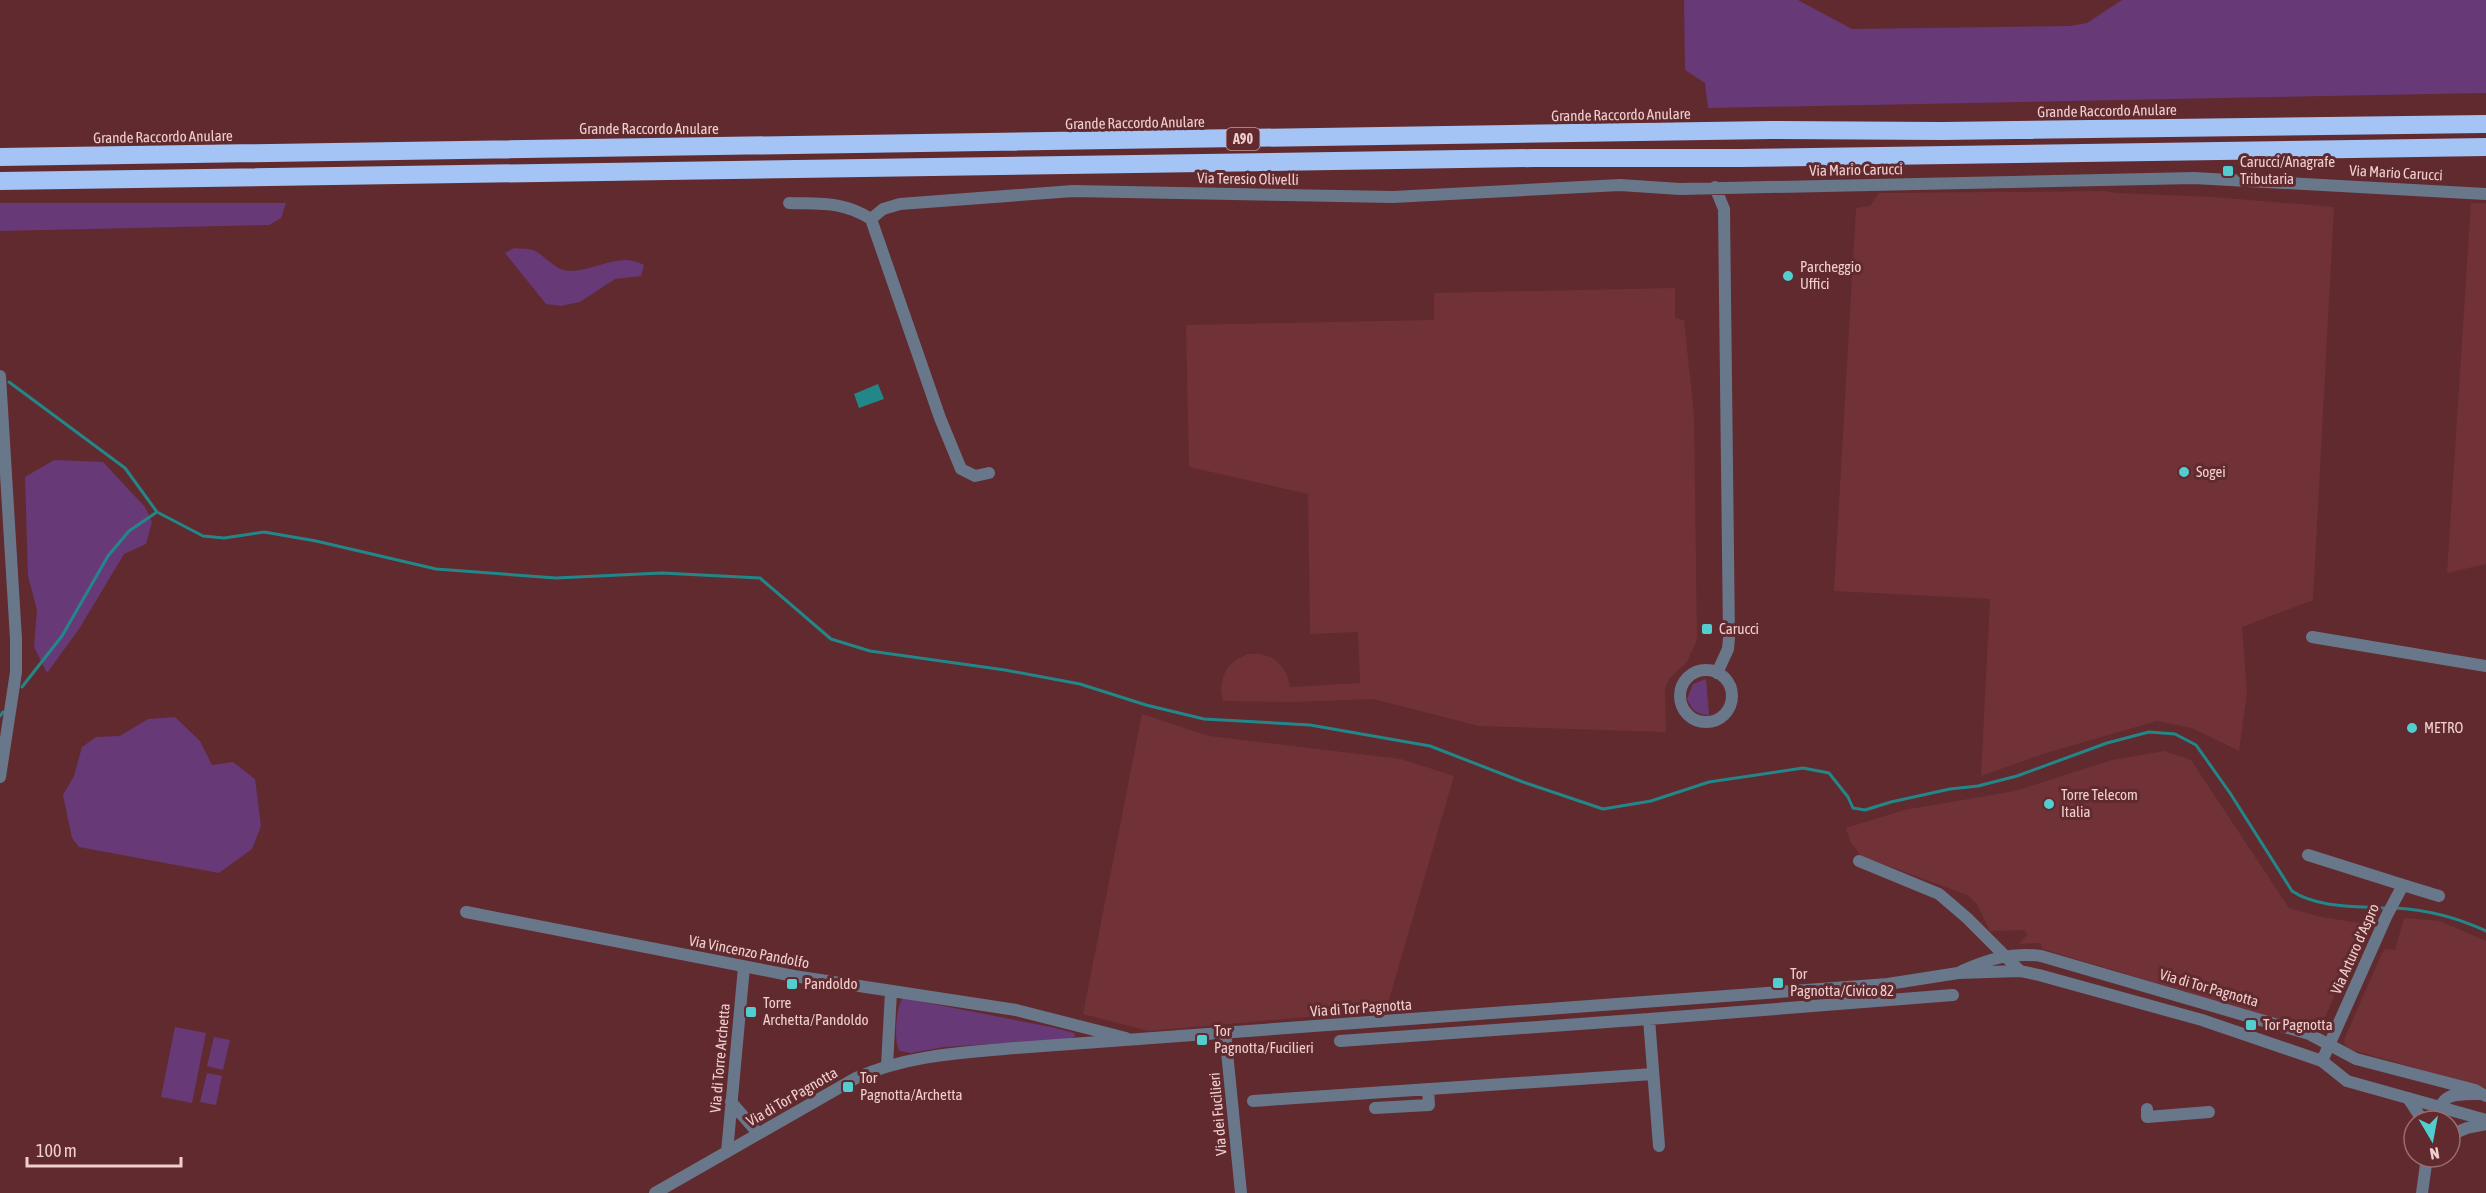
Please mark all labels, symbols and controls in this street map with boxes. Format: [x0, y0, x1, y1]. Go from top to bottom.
street label: Grande Raccordo Anulare [2037, 101, 2177, 120]
street label: Grande Raccordo Anulare [1551, 105, 1691, 124]
street label: Grande Raccordo Anulare [1065, 113, 1205, 132]
street label: Grande Raccordo Anulare [579, 120, 719, 137]
street label: Grande Raccordo Anulare [93, 127, 233, 146]
road number: A90 [1226, 128, 1260, 150]
place label: Carucci/Anagrafe Tributaria [2240, 153, 2335, 187]
street label: Via Mario Carucci [1809, 160, 1903, 179]
street label: Via Mario Carucci [2349, 162, 2443, 183]
marker: Carucci/Anagrafe Tributaria [2221, 164, 2235, 178]
street label: Via Teresio Olivelli [1197, 169, 1299, 188]
place label: Parcheggio Uffici [1800, 258, 1861, 292]
marker: Parcheggio Uffici [1781, 269, 1795, 283]
place label: Sogei [2196, 463, 2226, 480]
marker: Sogei [2177, 465, 2191, 479]
place label: Carucci [1719, 620, 1759, 637]
marker: Carucci [1700, 622, 1714, 636]
place label: METRO [2424, 719, 2463, 736]
marker: METRO [2405, 721, 2419, 735]
place label: Torre Telecom Italia [2061, 786, 2138, 820]
marker: Torre Telecom Italia [2042, 797, 2056, 811]
street label: Via Arturo d'Aspro [2327, 901, 2382, 997]
street label: Via Vincenzo Pandolfo [687, 931, 811, 972]
place label: Tor Pagnotta/Civico 82 [1790, 965, 1894, 999]
street label: Via di Tor Pagnotta [2158, 965, 2261, 1010]
place label: Pandoldo [804, 975, 857, 992]
marker: Tor Pagnotta/Civico 82 [1771, 976, 1785, 990]
marker: Pandoldo [785, 977, 799, 991]
place label: Torre Archetta/Pandoldo [763, 994, 869, 1028]
street label: Via di Tor Pagnotta [1309, 995, 1412, 1020]
street label: Via di Torre Archetta [706, 1002, 733, 1113]
marker: Torre Archetta/Pandoldo [744, 1005, 758, 1019]
place label: Tor Pagnotta [2263, 1016, 2333, 1033]
marker: Tor Pagnotta [2244, 1018, 2258, 1032]
place label: Tor Pagnotta/Fucilieri [1214, 1022, 1314, 1056]
marker: Tor Pagnotta/Fucilieri [1195, 1033, 1209, 1047]
street label: Via di Tor Pagnotta [743, 1064, 840, 1129]
place label: Tor Pagnotta/Archetta [860, 1069, 963, 1103]
street label: Via dei Fucilieri [1205, 1072, 1230, 1156]
marker: Tor Pagnotta/Archetta [841, 1080, 855, 1094]
north arrow [2402, 1109, 2462, 1169]
scale bar [27, 1130, 182, 1168]
text: 100 m [36, 1140, 77, 1161]
text: N [2428, 1144, 2441, 1163]

